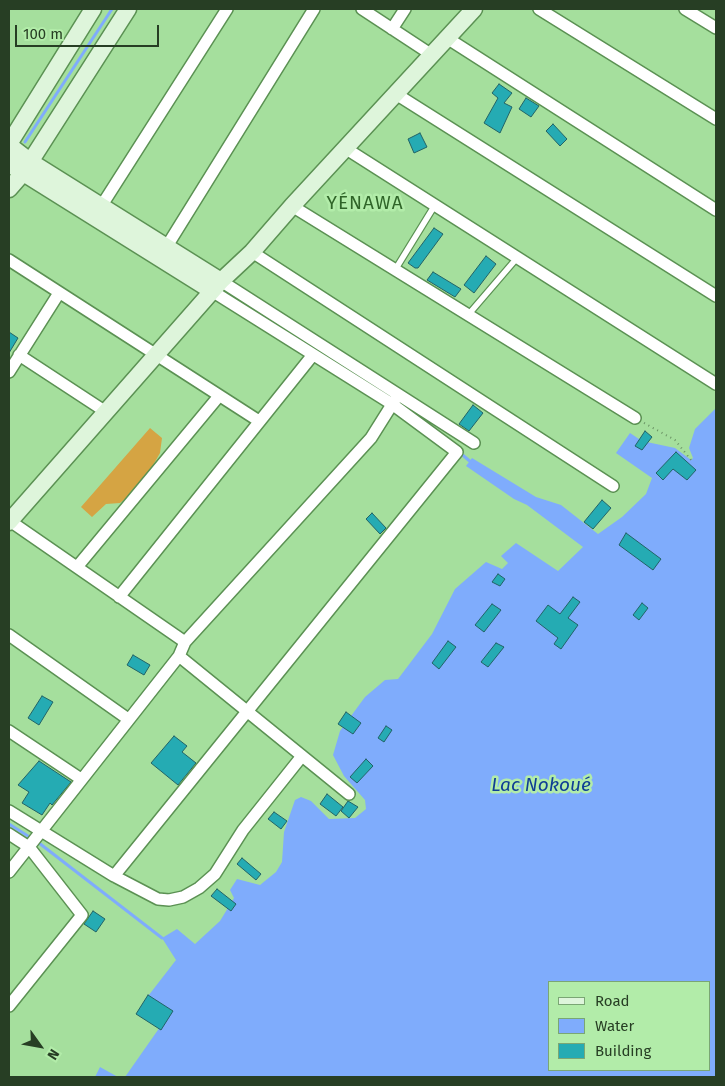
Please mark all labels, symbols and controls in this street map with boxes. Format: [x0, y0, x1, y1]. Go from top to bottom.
scale bar [18, 15, 161, 47]
text: 100 m [23, 25, 63, 43]
district label: YÉNAWA [326, 193, 404, 215]
water label: Lac Nokoué [491, 775, 591, 797]
legend [548, 981, 710, 1071]
text: Road [595, 992, 630, 1010]
text: Water [595, 1017, 634, 1035]
north arrow [15, 1021, 65, 1071]
text: Building [595, 1042, 651, 1060]
text: N [43, 1046, 63, 1063]

